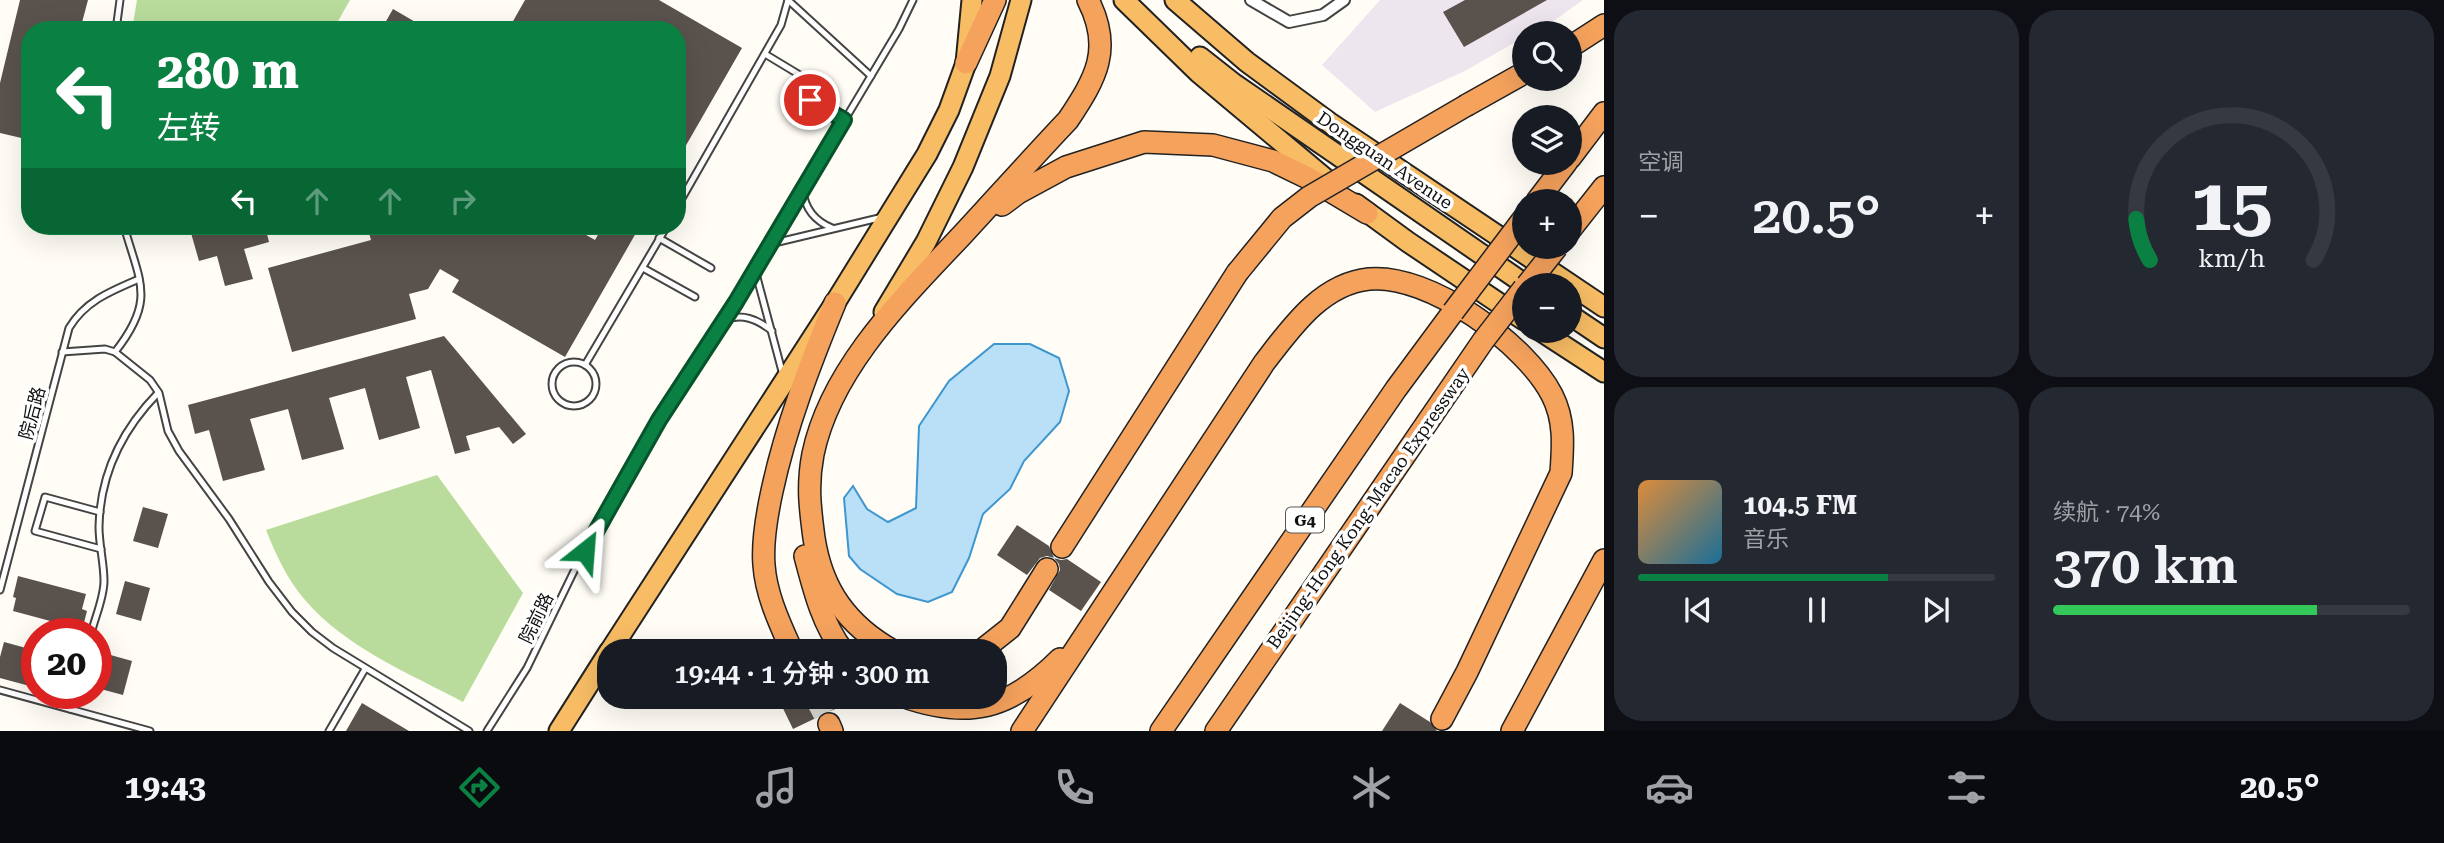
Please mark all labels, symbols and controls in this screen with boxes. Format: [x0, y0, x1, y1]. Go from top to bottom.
map controls [1512, 21, 1582, 343]
button: search [1512, 21, 1582, 91]
text: 280 m [157, 43, 299, 100]
icon: left [42, 49, 133, 140]
pin [780, 70, 840, 130]
icon: arrive [791, 81, 829, 119]
button: layers [1512, 105, 1582, 175]
street label: Dongguan Avenue [1313, 107, 1457, 213]
text: 左转 [157, 109, 221, 147]
text: 空调 [1638, 149, 1684, 176]
text: 15 [2191, 163, 2272, 248]
icon: left [225, 182, 263, 220]
icon: ahead [298, 182, 336, 220]
icon: ahead [371, 182, 409, 220]
icon: right [444, 182, 482, 220]
text: 20.5° [1752, 185, 1881, 246]
button: + [1512, 189, 1582, 259]
text: − [1638, 194, 1659, 238]
text: + [1974, 194, 1995, 238]
text: km/h [2198, 243, 2265, 272]
button: − [1512, 273, 1582, 343]
street label: Beijing-Hong Kong-Macao Expressway [1262, 363, 1474, 653]
street label: 院后路 [15, 384, 49, 442]
text: 104.5 FM [1743, 490, 1857, 520]
text: 续航 · 74% [2053, 499, 2160, 526]
road number: G4 [1286, 508, 1324, 533]
position arrow [548, 514, 622, 588]
text: 音乐 [1743, 526, 1789, 553]
text: 370 km [2053, 535, 2238, 596]
street label: 院前路 [515, 589, 557, 647]
icon: previous [1679, 591, 1717, 629]
icon: pause [1798, 591, 1836, 629]
icon: next [1917, 591, 1955, 629]
speed limit sign: 20 [21, 618, 112, 709]
text: 19:44 · 1 分钟 · 300 m [674, 659, 930, 689]
icon: directions [455, 763, 504, 812]
icon: music [752, 763, 801, 812]
icon: phone [1050, 763, 1099, 812]
icon: climate [1347, 763, 1396, 812]
icon: car [1645, 763, 1694, 812]
icon: filters [1942, 763, 1991, 812]
text: 19:43 [124, 768, 206, 806]
text: 20.5° [2240, 768, 2320, 806]

